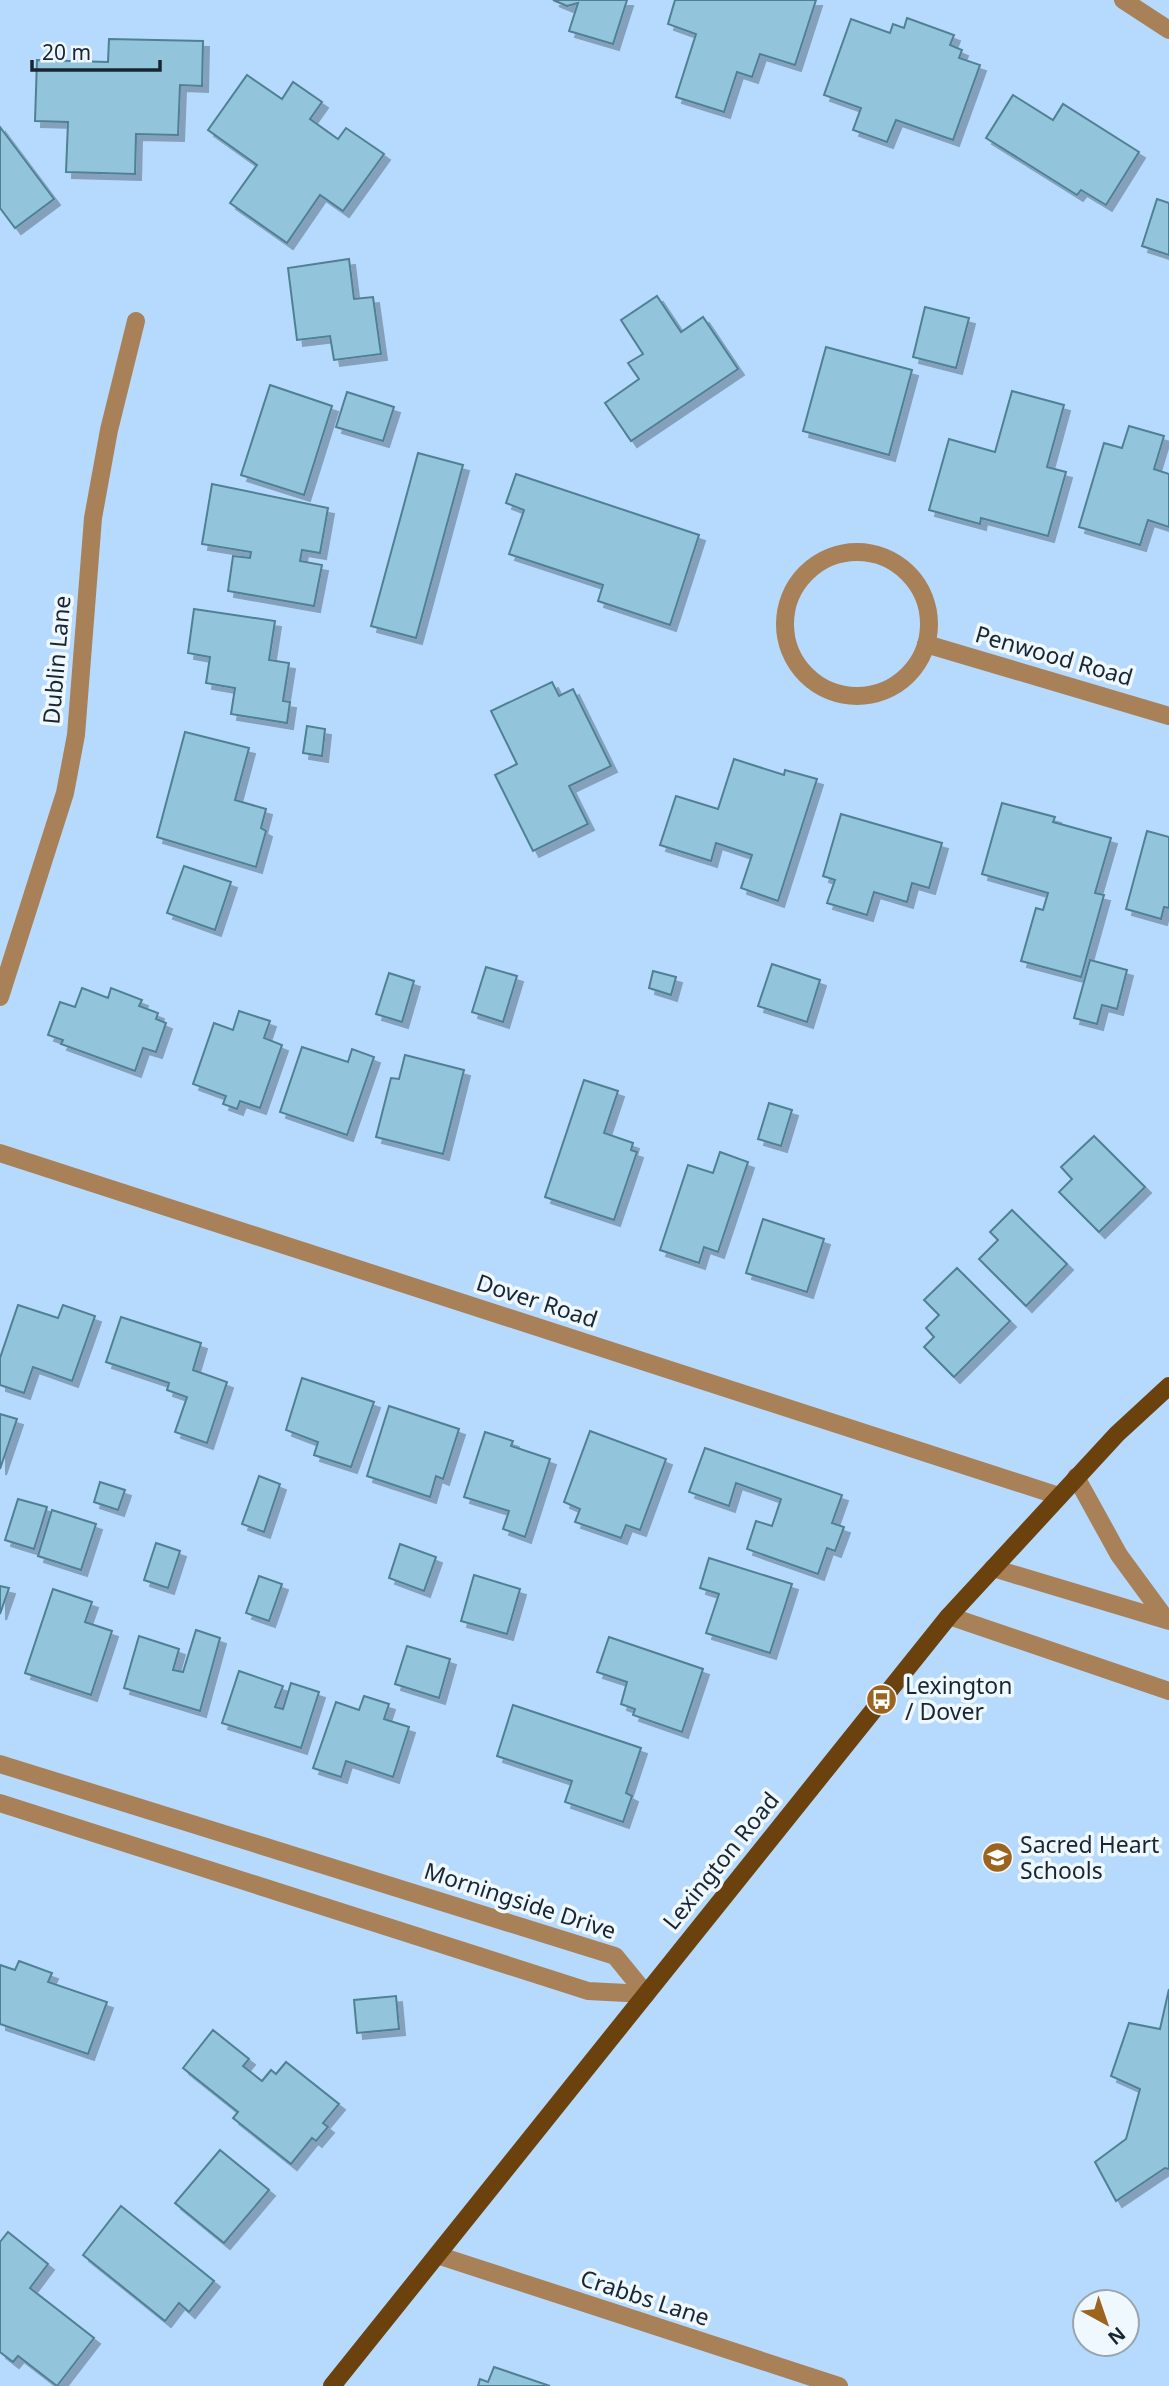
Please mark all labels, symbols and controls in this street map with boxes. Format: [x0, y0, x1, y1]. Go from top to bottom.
scale bar [32, 28, 159, 72]
text: 20 m [42, 38, 91, 66]
street label: Dublin Lane [34, 594, 78, 726]
street label: Penwood Road [972, 617, 1137, 693]
street label: Dover Road [473, 1265, 602, 1335]
place label: Lexington / Dover [905, 1669, 1012, 1727]
bus stop icon: Lexington / Dover [865, 1682, 899, 1716]
street label: Lexington Road [655, 1785, 786, 1936]
place label: Sacred Heart Schools [1020, 1828, 1159, 1886]
school or university icon: Sacred Heart Schools [980, 1841, 1014, 1875]
street label: Morningside Drive [420, 1854, 620, 1946]
street label: Crabbs Lane [577, 2261, 714, 2333]
north arrow [1071, 2288, 1141, 2358]
text: N [1103, 2321, 1131, 2351]

